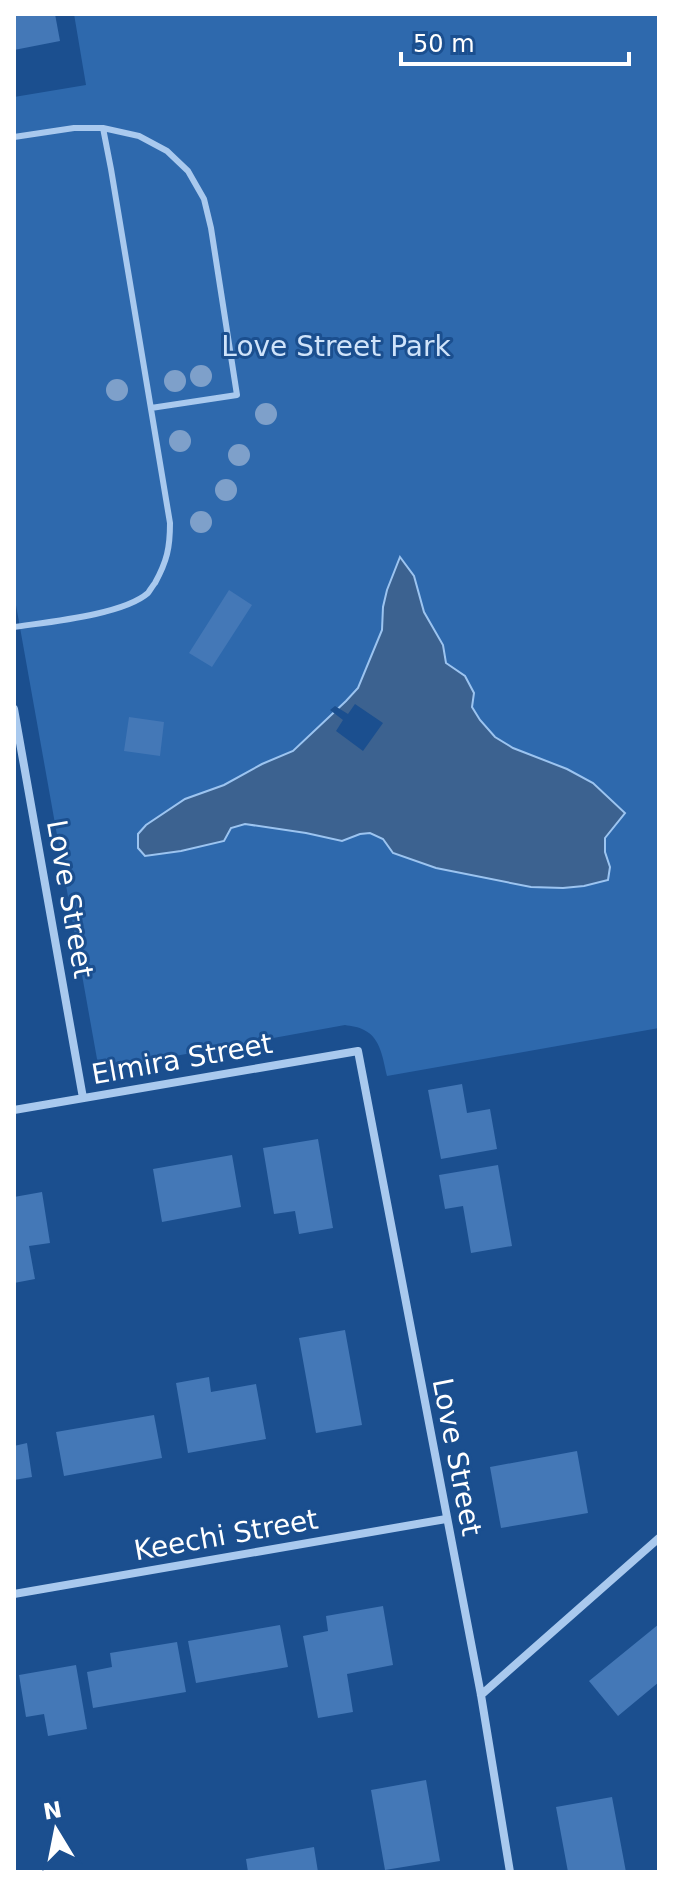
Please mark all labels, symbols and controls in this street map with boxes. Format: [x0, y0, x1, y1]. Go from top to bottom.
scale bar [401, 16, 629, 66]
text: 50 m [413, 30, 475, 58]
park label: Love Street Park [221, 330, 451, 363]
street label: Love Street [40, 817, 100, 981]
street label: Elmira Street [89, 1027, 275, 1091]
street label: Love Street [426, 1375, 488, 1539]
street label: Keechi Street [131, 1503, 321, 1567]
north arrow [16, 1790, 96, 1870]
text: N [41, 1797, 64, 1825]

